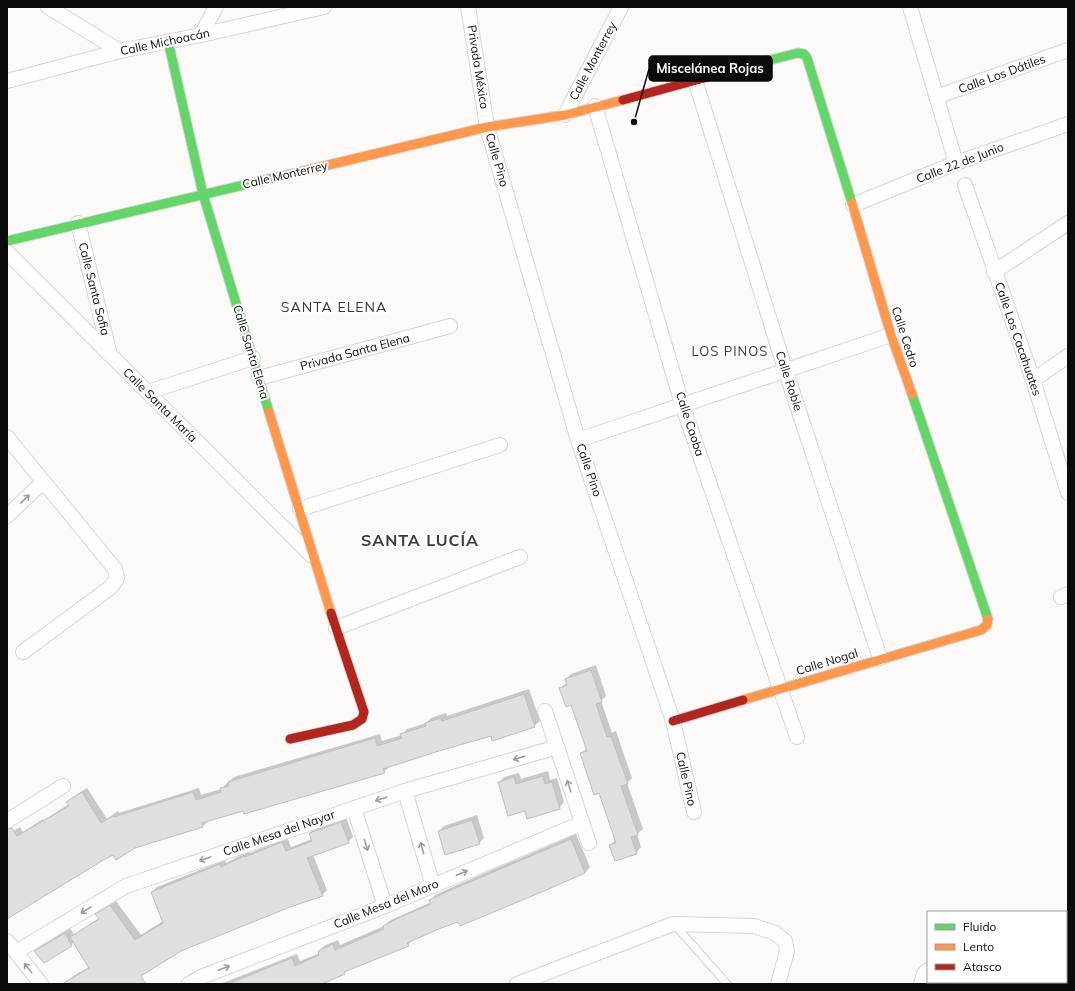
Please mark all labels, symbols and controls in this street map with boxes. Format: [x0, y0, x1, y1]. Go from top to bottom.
street label: Calle Monterrey [566, 18, 620, 103]
street label: Privada México [464, 24, 493, 110]
street label: Calle Michoacán [119, 25, 211, 58]
street label: Calle Los Dátiles [956, 51, 1047, 96]
callout: Miscelánea Rojas [649, 56, 772, 81]
text: Miscelánea Rojas [656, 60, 764, 76]
street label: Calle Pino [483, 131, 512, 189]
street label: Calle 22 de Junio [914, 139, 1006, 186]
street label: Calle Monterrey [241, 157, 330, 192]
street label: Calle Santa Sofia [76, 241, 113, 337]
street label: Calle Los Cacahuates [992, 280, 1045, 398]
district label: SANTA ELENA [281, 298, 387, 316]
street label: Calle Santa Elena [230, 303, 273, 401]
street label: Calle Cedro [889, 304, 922, 369]
street label: Privada Santa Elena [298, 330, 411, 373]
district label: LOS PINOS [692, 343, 768, 359]
street label: Calle Roble [773, 349, 806, 413]
street label: Calle Santa María [120, 364, 201, 445]
street label: Calle Caoba [673, 390, 708, 458]
street label: Calle Pino [573, 441, 606, 498]
one-way arrow [20, 494, 30, 504]
district label: SANTA LUCÍA [361, 530, 479, 550]
street label: Calle Nogal [794, 645, 860, 678]
street label: Calle Pino [673, 750, 700, 808]
one-way arrow [513, 755, 526, 762]
one-way arrow [565, 780, 573, 792]
one-way arrow [375, 796, 388, 803]
street label: Calle Mesa del Nayar [221, 806, 337, 859]
one-way arrow [362, 839, 370, 851]
one-way arrow [418, 842, 425, 855]
one-way arrow [199, 856, 212, 863]
one-way arrow [456, 869, 468, 877]
street label: Calle Mesa del Moro [331, 876, 441, 931]
one-way arrow [80, 906, 92, 914]
legend [927, 911, 1067, 983]
text: Fluido [963, 919, 997, 934]
text: Lento [963, 939, 994, 954]
text: Atasco [963, 959, 1002, 974]
one-way arrow [24, 963, 33, 974]
one-way arrow [218, 963, 230, 971]

